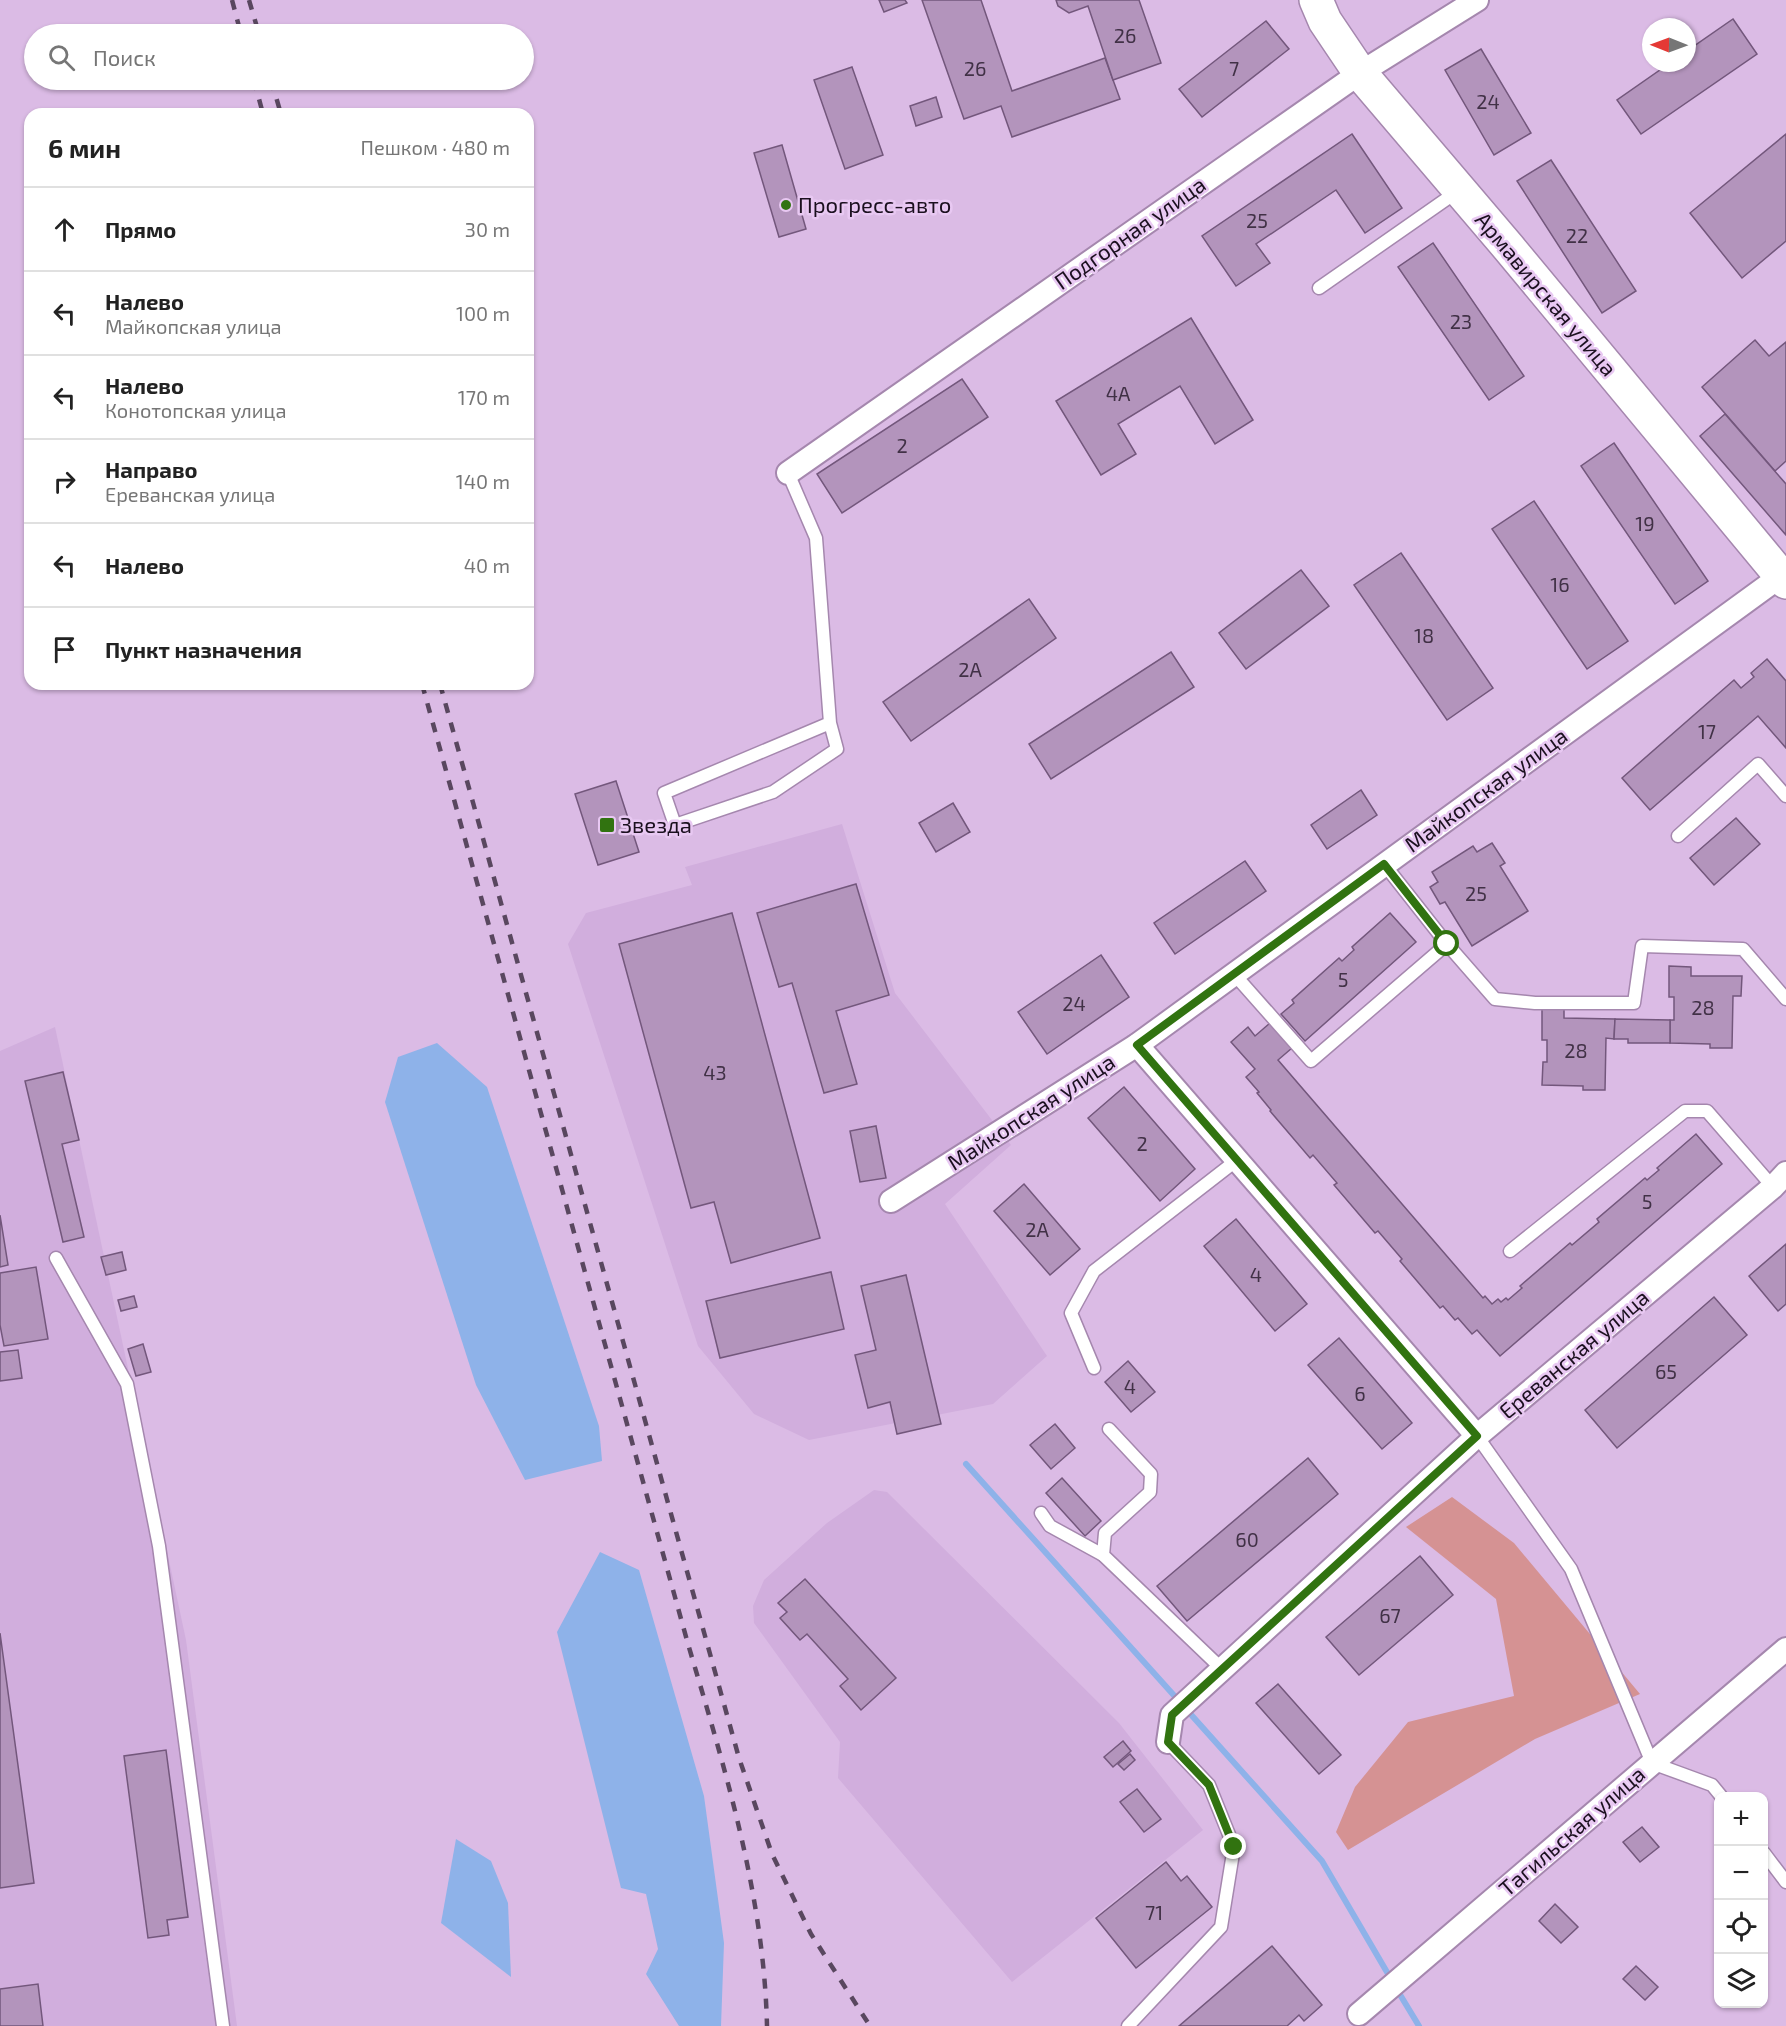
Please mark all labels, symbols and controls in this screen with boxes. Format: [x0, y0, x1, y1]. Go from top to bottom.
north arrow [1642, 18, 1696, 72]
house number: 26 [1114, 23, 1136, 47]
search box [24, 24, 534, 90]
icon: search [45, 41, 78, 74]
text: Поиск [93, 44, 156, 70]
house number: 26 [964, 56, 986, 80]
house number: 7 [1229, 56, 1239, 80]
house number: 24 [1476, 89, 1500, 113]
text: 6 мин [48, 132, 121, 163]
text: Пешком · 480 m [361, 135, 510, 159]
street label: Подгорная улица [1049, 170, 1211, 295]
place label: Прогресс-авто [798, 191, 951, 217]
marker: Прогресс-авто [779, 198, 793, 212]
street label: Армавирская улица [1470, 206, 1623, 381]
house number: 25 [1246, 208, 1268, 232]
icon: ahead [48, 213, 81, 246]
text: Прямо [105, 216, 176, 242]
text: 30 m [465, 217, 510, 241]
house number: 22 [1566, 223, 1588, 247]
text: Налево [105, 288, 184, 314]
icon: left [48, 297, 81, 330]
text: 100 m [456, 301, 510, 325]
house number: 23 [1450, 309, 1472, 333]
text: Майкопская улица [105, 314, 282, 338]
text: Налево [105, 372, 184, 398]
icon: left [48, 381, 81, 414]
house number: 4А [1106, 381, 1131, 405]
text: 170 m [458, 385, 510, 409]
text: Конотопская улица [105, 398, 287, 422]
house number: 2 [896, 433, 908, 457]
text: Направо [105, 456, 198, 482]
icon: right [48, 465, 81, 498]
text: 140 m [456, 469, 510, 493]
text: Ереванская улица [105, 482, 275, 506]
house number: 19 [1635, 511, 1655, 535]
icon: left [48, 549, 81, 582]
text: Налево [105, 552, 184, 578]
text: 40 m [464, 553, 510, 577]
house number: 16 [1550, 572, 1570, 596]
house number: 18 [1414, 623, 1434, 647]
icon: arrive [48, 633, 81, 666]
text: Пункт назначения [105, 636, 302, 662]
house number: 2А [958, 657, 982, 681]
house number: 17 [1698, 719, 1716, 743]
street label: Майкопская улица [1399, 722, 1572, 858]
place label: Звезда [620, 811, 692, 837]
marker: Звезда [598, 816, 616, 834]
house number: 25 [1465, 881, 1487, 905]
route start [1433, 930, 1459, 956]
house number: 5 [1338, 967, 1348, 991]
house number: 24 [1062, 991, 1086, 1015]
house number: 28 [1691, 995, 1715, 1019]
house number: 28 [1564, 1038, 1588, 1062]
street label: Майкопская улица [942, 1047, 1120, 1176]
house number: 43 [703, 1060, 727, 1084]
house number: 2 [1136, 1131, 1148, 1155]
house number: 5 [1642, 1189, 1652, 1213]
house number: 2А [1025, 1217, 1049, 1241]
house number: 4 [1250, 1262, 1262, 1286]
street label: Ереванская улица [1493, 1283, 1654, 1424]
house number: 65 [1655, 1359, 1677, 1383]
house number: 4 [1124, 1374, 1136, 1398]
house number: 6 [1354, 1381, 1366, 1405]
house number: 60 [1235, 1527, 1259, 1551]
house number: 67 [1379, 1603, 1401, 1627]
street label: Тагильская улица [1493, 1760, 1650, 1901]
map controls [1714, 1792, 1768, 2008]
button: + [1714, 1792, 1768, 1846]
route end [1220, 1833, 1246, 1859]
button: − [1714, 1846, 1768, 1900]
house number: 71 [1145, 1900, 1163, 1924]
button: locate [1714, 1900, 1768, 1954]
button: layers [1714, 1954, 1768, 2008]

